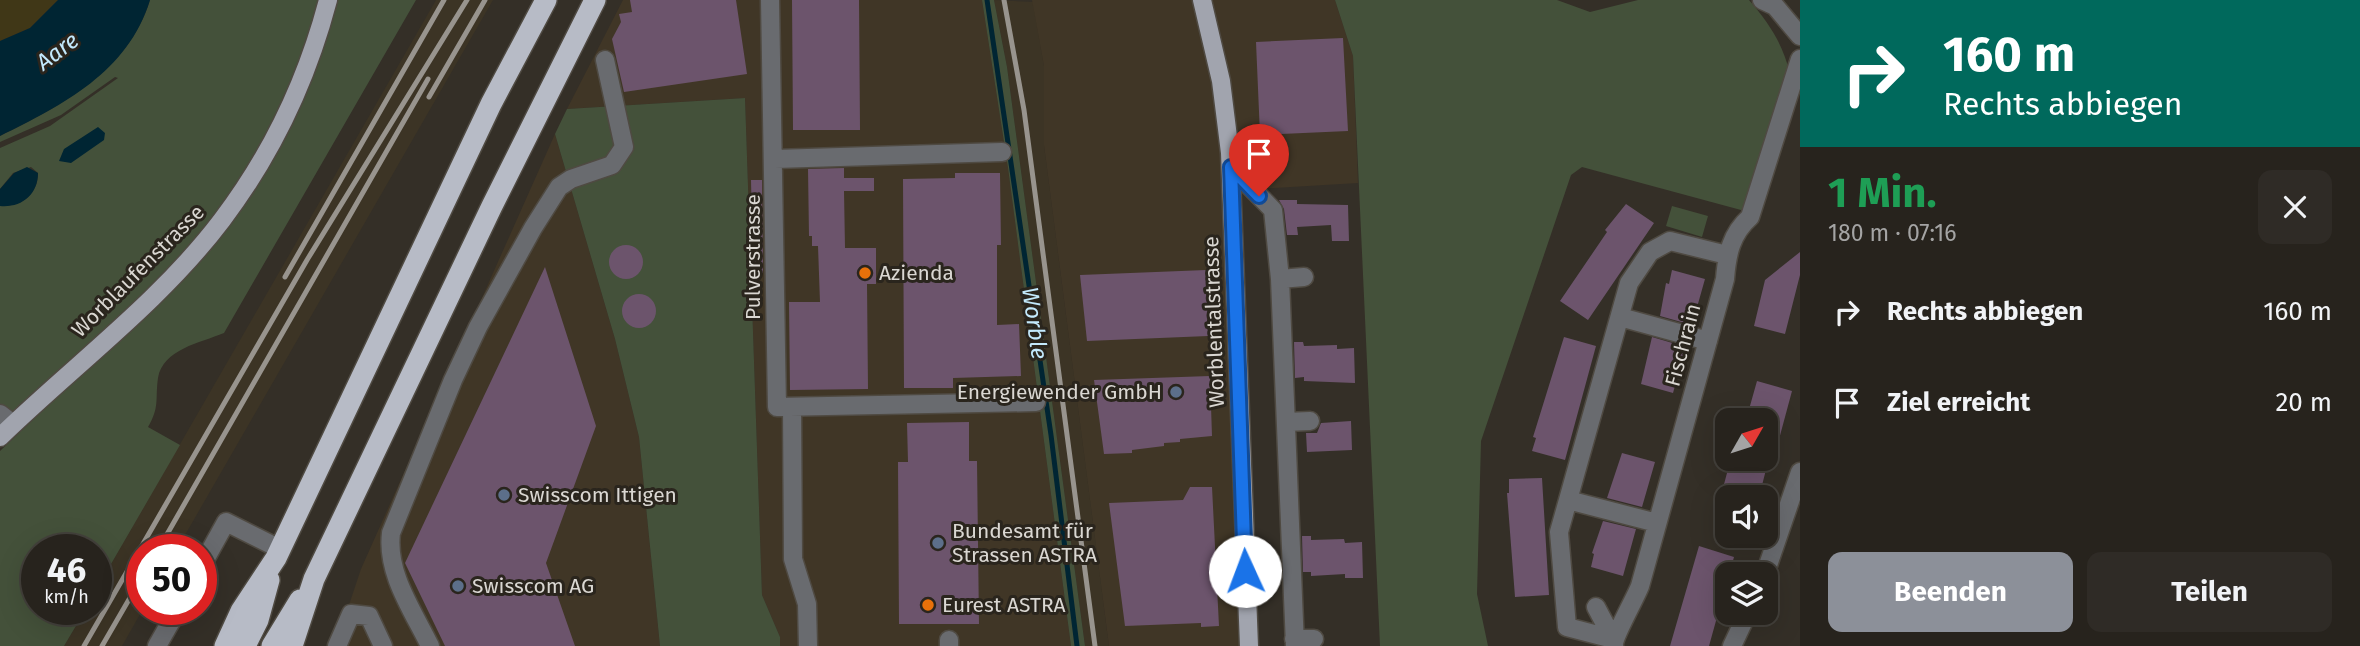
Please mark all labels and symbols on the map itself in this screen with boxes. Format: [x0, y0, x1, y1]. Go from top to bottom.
water label: Aare [29, 26, 84, 77]
pin [1229, 124, 1289, 196]
street label: Pulverstrasse [740, 194, 766, 320]
street label: Worblaufenstrasse [66, 199, 210, 343]
street label: Worblentalstrasse [1198, 236, 1230, 408]
place label: Azienda [879, 260, 954, 286]
marker: Azienda [857, 265, 873, 281]
water label: Worble [1016, 285, 1054, 361]
street label: Fischrain [1659, 301, 1707, 389]
place label: Energiewender GmbH [957, 379, 1162, 405]
marker: Energiewender GmbH [1168, 384, 1184, 400]
north arrow [1715, 408, 1778, 471]
place label: Swisscom Ittigen [518, 482, 677, 508]
marker: Swisscom Ittigen [496, 487, 512, 503]
place label: Bundesamt für Strassen ASTRA [952, 518, 1097, 568]
speed limit sign: 50 [126, 534, 217, 625]
position arrow [1208, 534, 1282, 608]
marker: Bundesamt für Strassen ASTRA [930, 535, 946, 551]
place label: Swisscom AG [472, 573, 594, 599]
marker: Swisscom AG [450, 578, 466, 594]
place label: Eurest ASTRA [942, 592, 1066, 618]
marker: Eurest ASTRA [920, 597, 936, 613]

